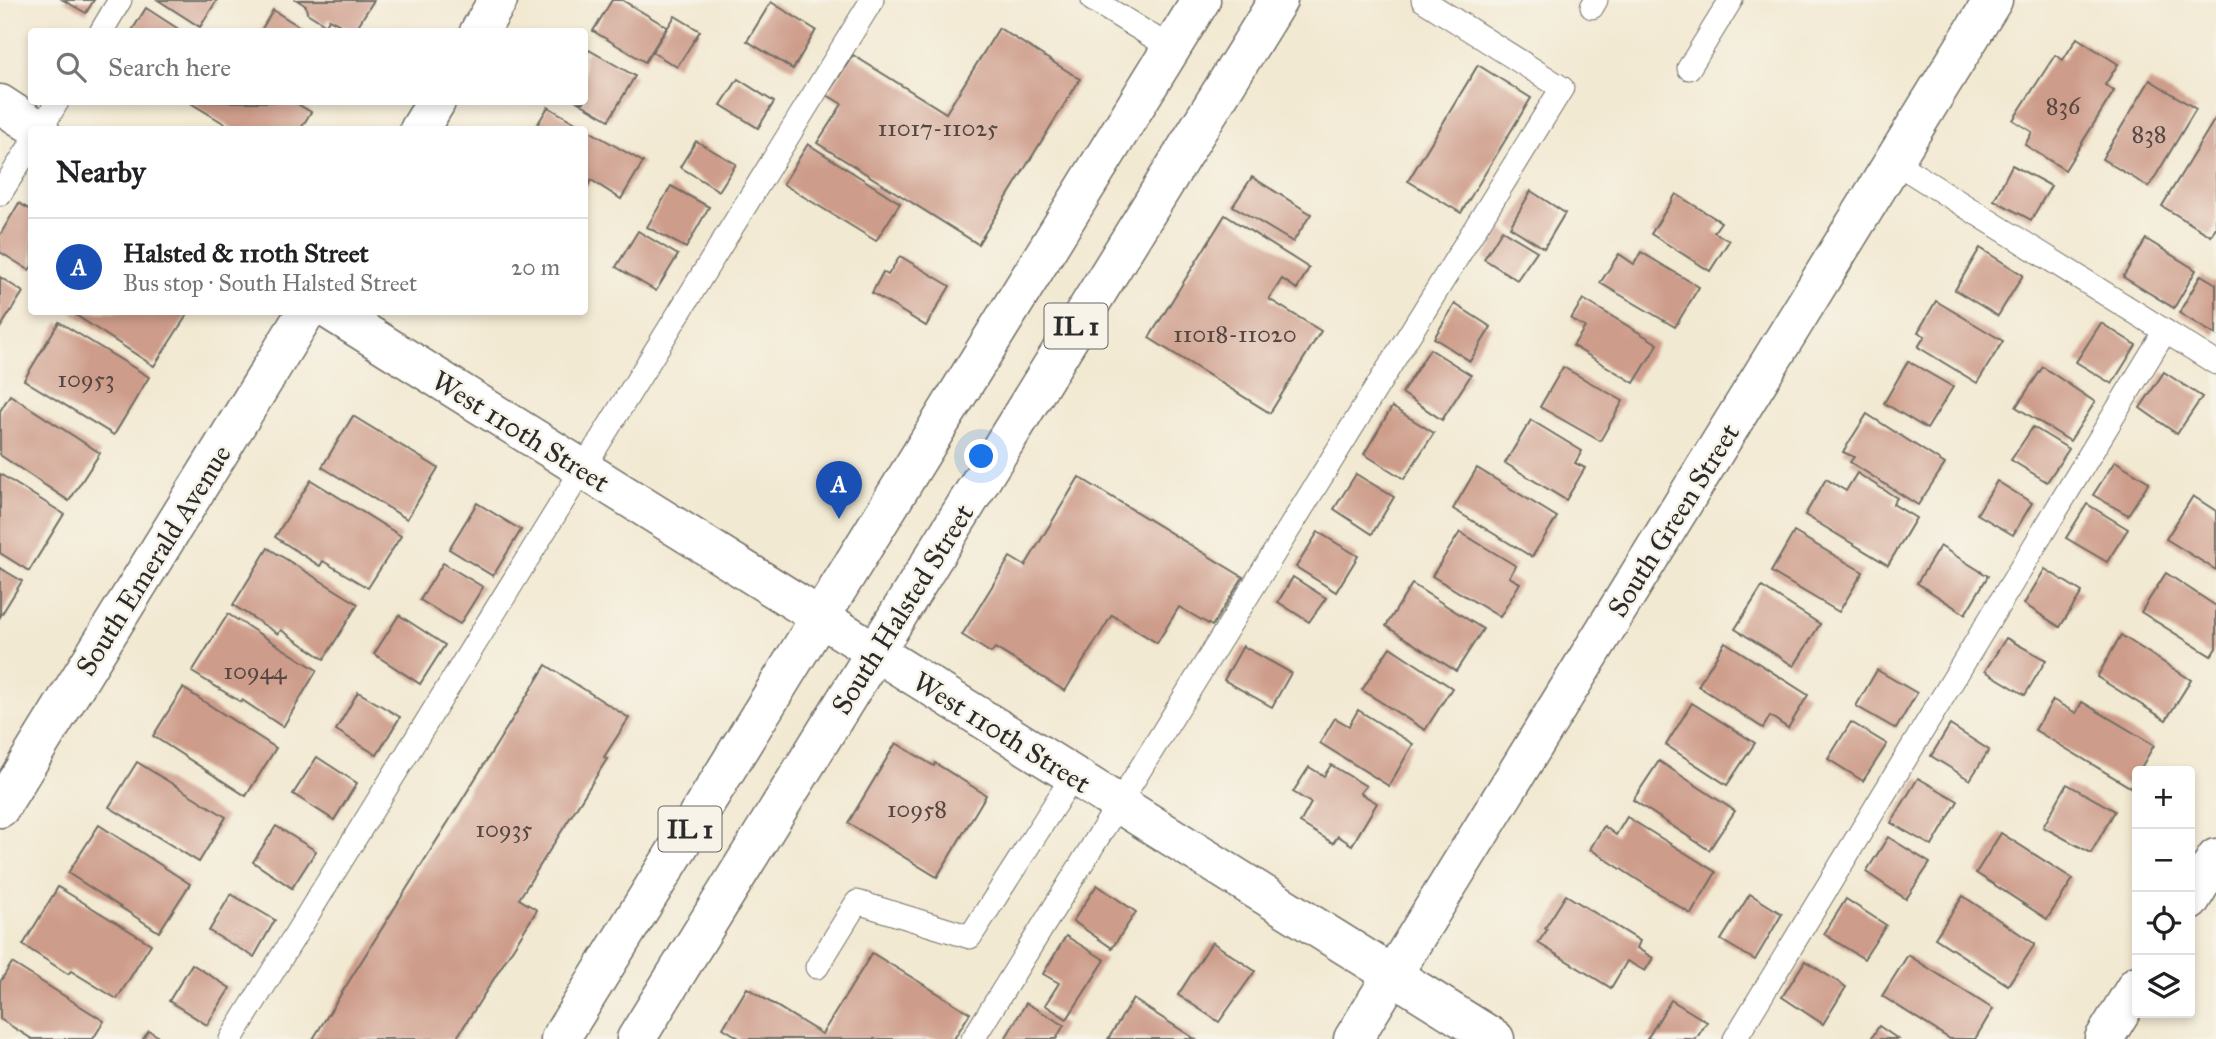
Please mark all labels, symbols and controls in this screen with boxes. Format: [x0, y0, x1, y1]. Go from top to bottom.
search box [28, 28, 588, 105]
icon: search [52, 48, 90, 86]
text: Search here [108, 51, 231, 83]
house number: 836 [2046, 91, 2081, 121]
house number: 11017-11025 [878, 113, 998, 143]
house number: 838 [2131, 119, 2167, 149]
text: Nearby [56, 154, 146, 190]
text: Halsted & 110th Street [123, 237, 369, 269]
text: A [71, 253, 87, 281]
text: 20 m [511, 253, 560, 281]
text: Bus stop · South Halsted Street [123, 269, 417, 297]
road number: IL 1 [1044, 304, 1108, 348]
house number: 11018-11020 [1173, 319, 1297, 349]
street label: West 110th Street [426, 363, 616, 500]
house number: 10953 [58, 364, 115, 394]
street label: South Green Street [1600, 417, 1747, 624]
street label: South Emerald Avenue [68, 438, 239, 682]
your location [964, 439, 998, 473]
pin: A [816, 461, 862, 519]
street label: South Halsted Street [823, 497, 981, 721]
house number: 10944 [224, 656, 287, 686]
street label: West 110th Street [907, 664, 1097, 801]
map controls [2132, 766, 2195, 1018]
button: + [2132, 766, 2195, 829]
house number: 10958 [887, 794, 947, 824]
road number: IL 1 [658, 806, 722, 852]
house number: 10935 [476, 814, 533, 844]
button: − [2132, 829, 2195, 892]
button: locate [2132, 892, 2195, 955]
button: layers [2132, 955, 2195, 1018]

